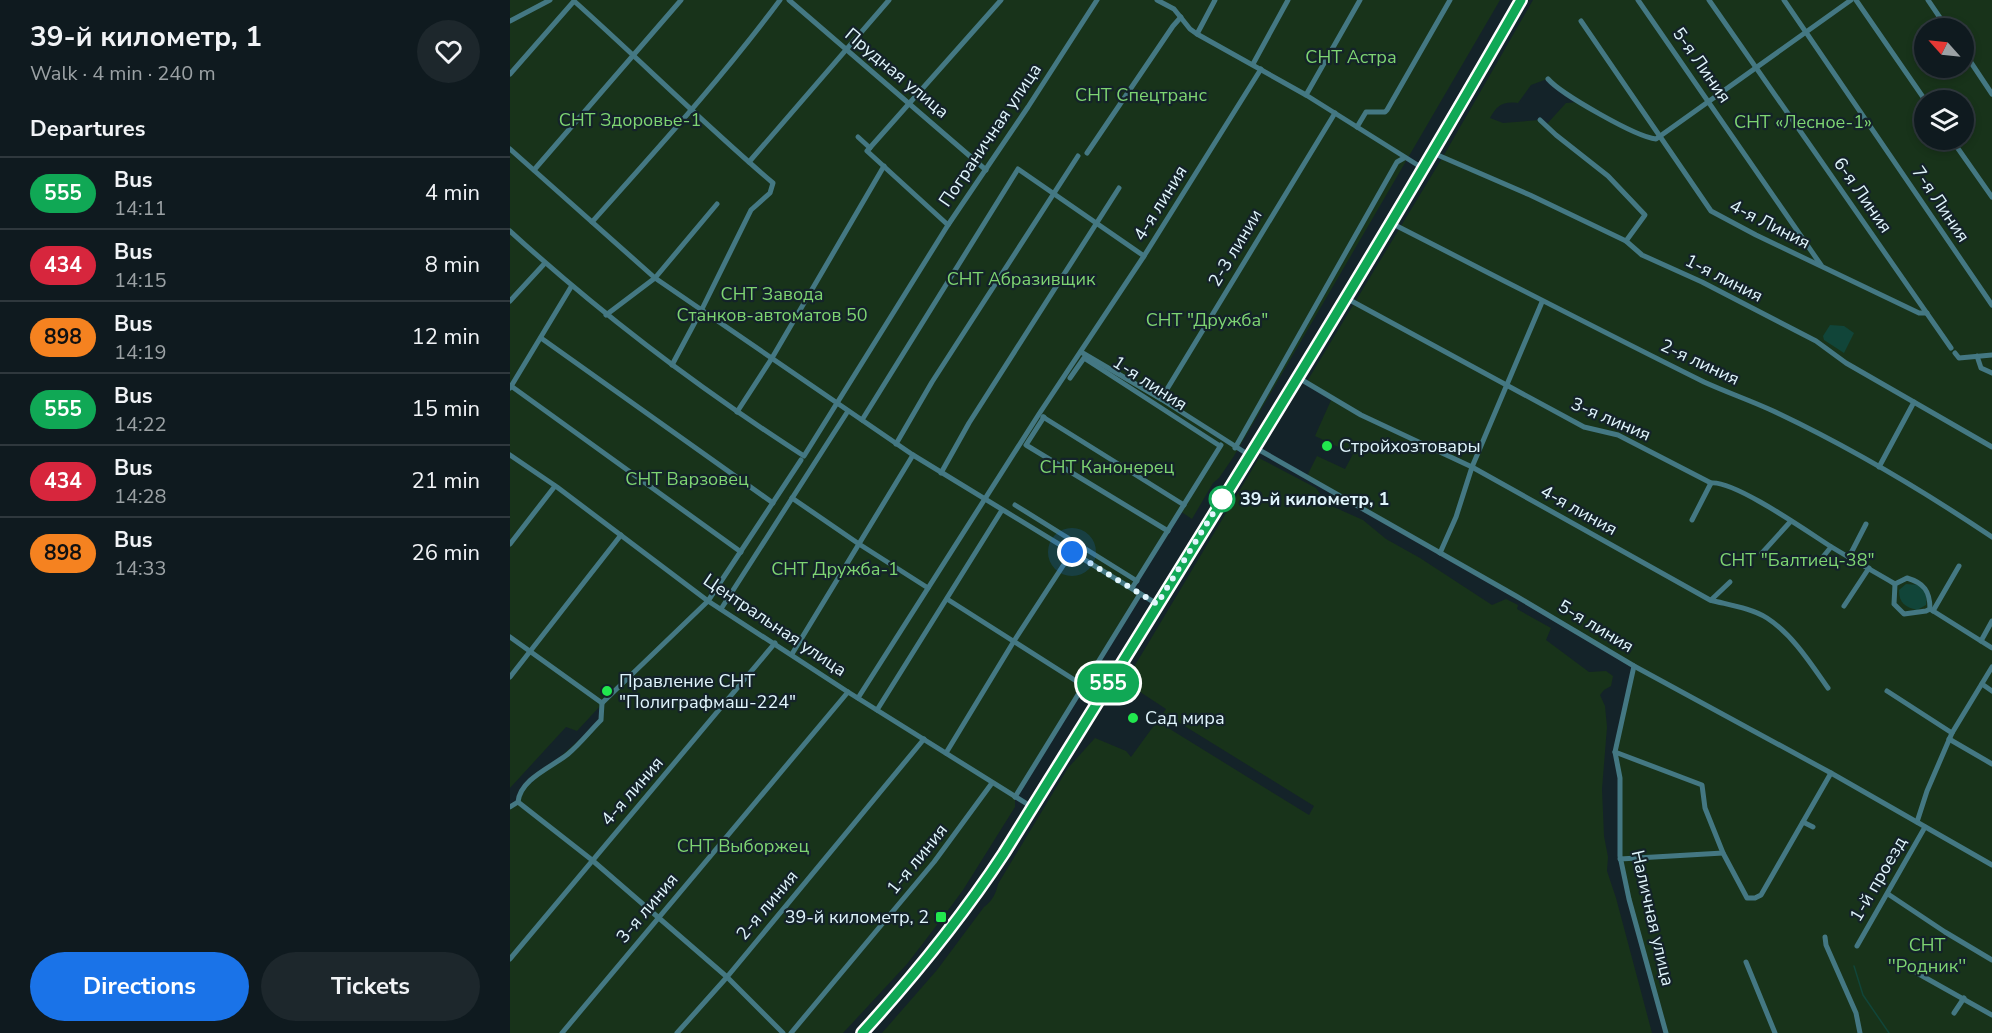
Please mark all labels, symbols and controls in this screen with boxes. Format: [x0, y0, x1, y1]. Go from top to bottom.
text: 39-й километр, 1 [30, 18, 262, 56]
north arrow [1914, 18, 1974, 78]
map controls [1914, 18, 1974, 150]
button: heart [417, 20, 480, 83]
street label: Прудная улица [840, 22, 954, 124]
street label: 5-я Линия [1667, 22, 1737, 108]
park label: СНТ Астра [1305, 45, 1397, 69]
street label: Пограничная улица [933, 59, 1047, 211]
text: Walk · 4 min · 240 m [30, 60, 216, 87]
park label: СНТ Спецтранс [1075, 83, 1207, 107]
button: layers [1914, 90, 1974, 150]
park label: СНТ Здоровье-1 [559, 108, 701, 132]
park label: СНТ «Лесное-1» [1734, 110, 1872, 134]
text: Departures [30, 114, 145, 144]
street label: 6-я Линия [1828, 152, 1898, 238]
street label: 4-я линия [1127, 161, 1193, 245]
street label: 7-я Линия [1907, 161, 1975, 247]
text: Bus [114, 165, 153, 195]
text: 4 min [425, 178, 480, 208]
text: 555 [44, 179, 82, 207]
street label: 4-я Линия [1726, 193, 1814, 255]
text: 14:11 [114, 195, 167, 222]
street label: 2-3 линии [1202, 205, 1268, 291]
text: Bus [114, 237, 153, 267]
street label: 1-я линия [1681, 248, 1767, 308]
text: 8 min [425, 250, 480, 280]
text: 434 [44, 251, 82, 279]
text: 14:15 [114, 267, 167, 294]
park label: СНТ Абразивщик [947, 267, 1096, 291]
park label: СНТ Завода Станков-автоматов 50 [676, 282, 868, 327]
park label: СНТ "Дружба" [1146, 308, 1268, 332]
text: Bus [114, 309, 153, 339]
text: 12 min [412, 322, 480, 352]
text: 898 [44, 323, 82, 351]
street label: 2-я линия [1657, 333, 1743, 391]
text: 14:19 [114, 339, 167, 366]
street label: 1-я линия [1108, 350, 1192, 416]
text: Bus [114, 381, 153, 411]
street label: 3-я линия [1567, 391, 1655, 447]
text: 15 min [412, 394, 480, 424]
text: 555 [44, 395, 82, 423]
text: 14:22 [114, 411, 167, 438]
place label: Стройхозтовары [1339, 434, 1481, 458]
marker: Стройхозтовары [1320, 439, 1334, 453]
text: Bus [114, 453, 153, 483]
park label: СНТ Канонерец [1040, 455, 1175, 479]
text: 21 min [412, 466, 480, 496]
text: 434 [44, 467, 82, 495]
park label: СНТ Варзовец [625, 467, 749, 491]
street label: 4-я линия [1536, 479, 1622, 541]
text: 14:28 [114, 483, 167, 510]
marker: 39-й километр, 1 [1209, 486, 1235, 512]
place label: 39-й километр, 1 [1240, 487, 1389, 511]
text: Bus [114, 525, 153, 555]
your location [1057, 537, 1087, 567]
text: 26 min [412, 538, 480, 568]
text: 898 [44, 539, 82, 567]
park label: СНТ "Балтиец-38" [1720, 548, 1874, 572]
text: 14:33 [114, 555, 167, 582]
park label: СНТ Дружба-1 [771, 557, 899, 581]
street label: Центральная улица [699, 568, 851, 682]
street label: 5-я линия [1554, 594, 1638, 658]
line badge: 555 [1074, 664, 1142, 702]
place label: Правление СНТ "Полиграфмаш-224" [619, 669, 796, 714]
text: 555 [1089, 669, 1127, 697]
marker: Правление СНТ "Полиграфмаш-224" [600, 684, 614, 698]
place label: Сад мира [1145, 706, 1225, 730]
marker: Сад мира [1126, 711, 1140, 725]
street label: 4-я линия [595, 751, 669, 831]
street label: 1-я линия [881, 819, 953, 899]
street label: 1-й проезд [1844, 832, 1912, 926]
park label: СНТ Выборжец [677, 834, 809, 858]
street label: Наличная улица [1626, 848, 1680, 988]
street label: 2-я линия [731, 865, 803, 945]
street label: 3-я линия [611, 868, 683, 948]
place label: 39-й километр, 2 [785, 905, 929, 929]
marker: 39-й километр, 2 [934, 910, 948, 924]
park label: СНТ ''Родник'' [1888, 933, 1966, 978]
button: Directions [30, 952, 249, 1021]
button: Tickets [261, 952, 480, 1021]

